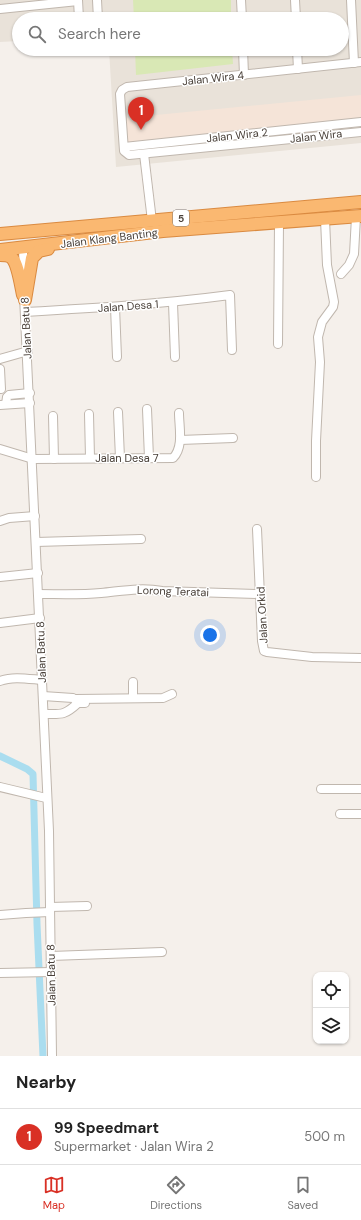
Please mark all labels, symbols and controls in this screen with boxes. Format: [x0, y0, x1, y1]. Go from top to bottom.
search box [12, 12, 349, 56]
icon: search [26, 23, 48, 45]
text: Search here [58, 24, 141, 44]
street label: Jalan Wira 4 [181, 68, 245, 88]
pin: 1 [128, 97, 154, 130]
street label: Jalan Wira 2 [206, 125, 268, 145]
street label: Jalan Wira [289, 126, 343, 146]
road number: 5 [173, 210, 189, 226]
street label: Jalan Klang Banting [60, 225, 158, 251]
street label: Jalan Batu 8 [17, 297, 35, 359]
street label: Jalan Desa 1 [97, 297, 159, 315]
street label: Jalan Desa 7 [95, 451, 159, 465]
street label: Lorong Teratai [137, 583, 209, 599]
street label: Jalan Orkid [254, 586, 270, 644]
street label: Jalan Batu 8 [33, 621, 49, 683]
your location [200, 625, 220, 645]
street label: Jalan Batu 8 [43, 944, 59, 1006]
map controls [313, 972, 349, 1044]
button: locate [313, 972, 349, 1008]
button: layers [313, 1008, 349, 1044]
text: Nearby [16, 1071, 76, 1093]
text: 99 Speedmart [54, 1118, 159, 1138]
text: 1 [27, 1128, 31, 1145]
text: 500 m [304, 1128, 345, 1145]
text: Supermarket · Jalan Wira 2 [54, 1138, 214, 1155]
tab: Map [43, 1174, 65, 1212]
tab: Directions [150, 1174, 202, 1212]
tab: Saved [287, 1174, 318, 1212]

